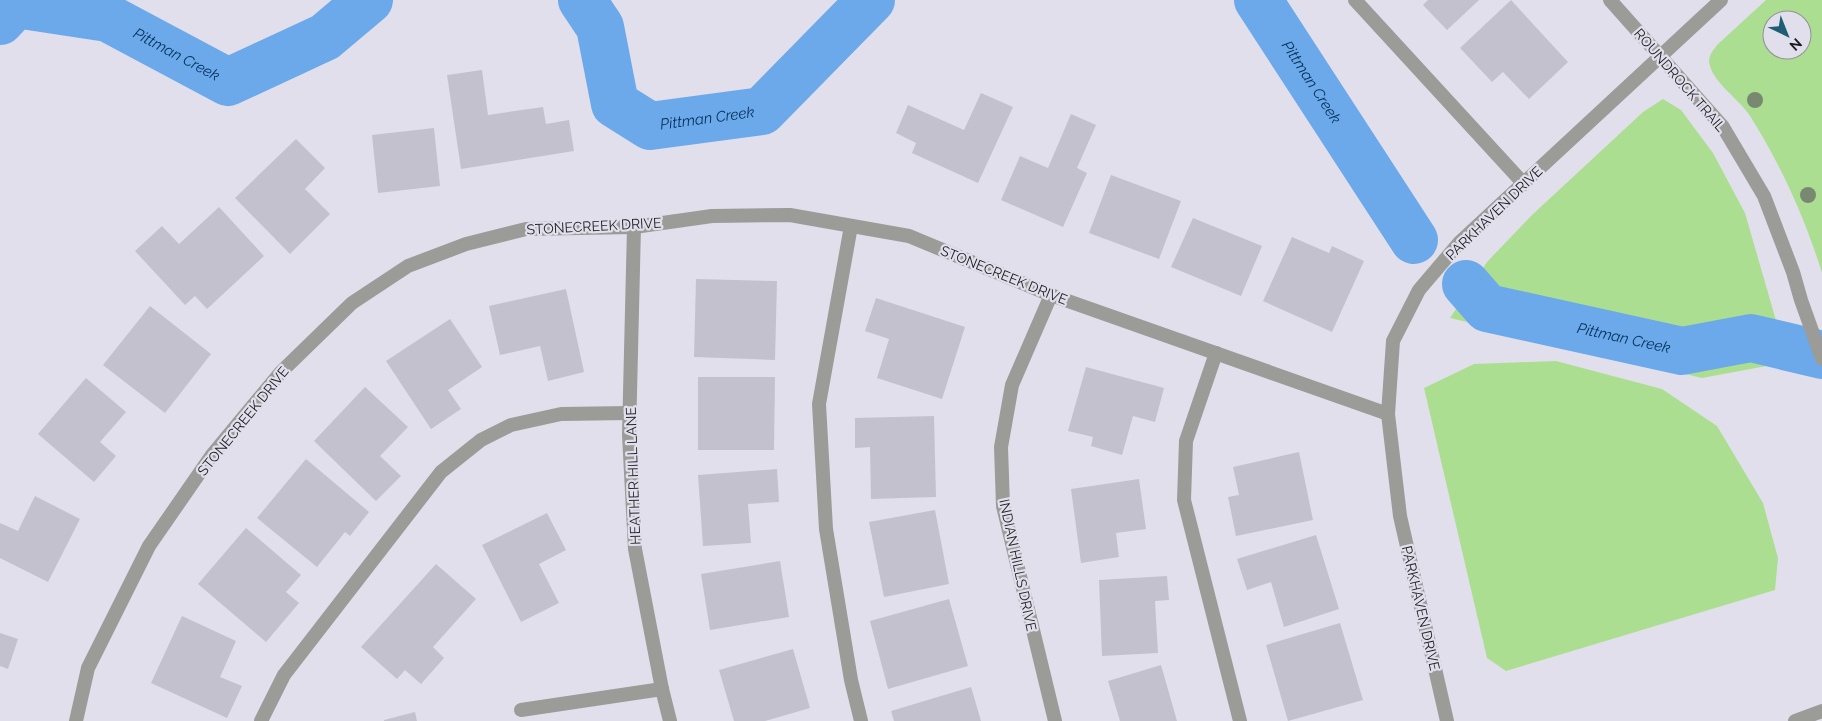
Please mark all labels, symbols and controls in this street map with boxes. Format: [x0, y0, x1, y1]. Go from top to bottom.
north arrow [1762, 10, 1812, 60]
water label: Pittman Creek [130, 24, 223, 85]
street label: ROUNDROCK TRAIL [1631, 25, 1729, 135]
text: N [1787, 35, 1805, 54]
water label: Pittman Creek [1278, 37, 1345, 127]
water label: Pittman Creek [659, 103, 756, 134]
street label: PARKHAVEN DRIVE [1443, 163, 1545, 263]
street label: STONECREEK DRIVE [526, 214, 662, 238]
street label: STONECREEK DRIVE [938, 242, 1070, 308]
water label: Pittman Creek [1575, 319, 1672, 357]
street label: STONECREEK DRIVE [194, 363, 292, 479]
street label: HEATHER HILL LANE [623, 407, 643, 545]
street label: INDIAN HILLS DRIVE [996, 498, 1040, 632]
street label: PARKHAVEN DRIVE [1399, 544, 1443, 672]

